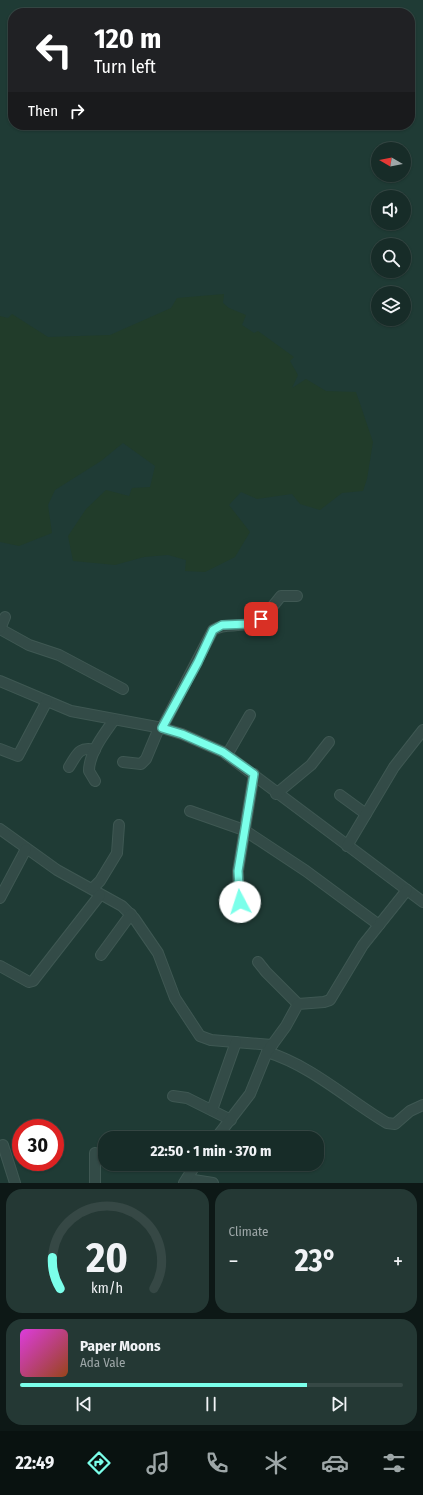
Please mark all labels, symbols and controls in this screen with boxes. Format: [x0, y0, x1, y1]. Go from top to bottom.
text: 120 m [94, 22, 161, 55]
icon: left [28, 24, 80, 76]
text: Turn left [94, 56, 156, 78]
icon: right [66, 100, 88, 122]
text: Then [28, 102, 58, 120]
north arrow [371, 142, 411, 182]
map controls [371, 142, 411, 326]
button: sound [371, 190, 411, 230]
button: search [371, 238, 411, 278]
button: layers [371, 286, 411, 326]
pin [244, 602, 278, 636]
icon: arrive [250, 608, 272, 630]
position arrow [219, 881, 261, 923]
speed limit sign: 30 [12, 1119, 64, 1171]
text: 22:50 · 1 min · 370 m [150, 1142, 272, 1160]
text: Climate [229, 1224, 269, 1239]
text: 20 [85, 1233, 128, 1283]
text: 23° [295, 1243, 337, 1279]
text: − [229, 1248, 238, 1275]
text: + [393, 1248, 403, 1275]
text: km/h [91, 1280, 123, 1297]
text: Paper Moons [80, 1337, 161, 1355]
text: Ada Vale [80, 1355, 125, 1370]
icon: previous [73, 1393, 95, 1415]
icon: pause [200, 1393, 222, 1415]
icon: next [328, 1393, 350, 1415]
icon: directions [85, 1449, 113, 1477]
icon: music [144, 1449, 172, 1477]
icon: phone [203, 1449, 231, 1477]
icon: climate [262, 1449, 290, 1477]
icon: car [321, 1449, 349, 1477]
icon: filters [380, 1449, 408, 1477]
text: 22:49 [15, 1452, 54, 1474]

